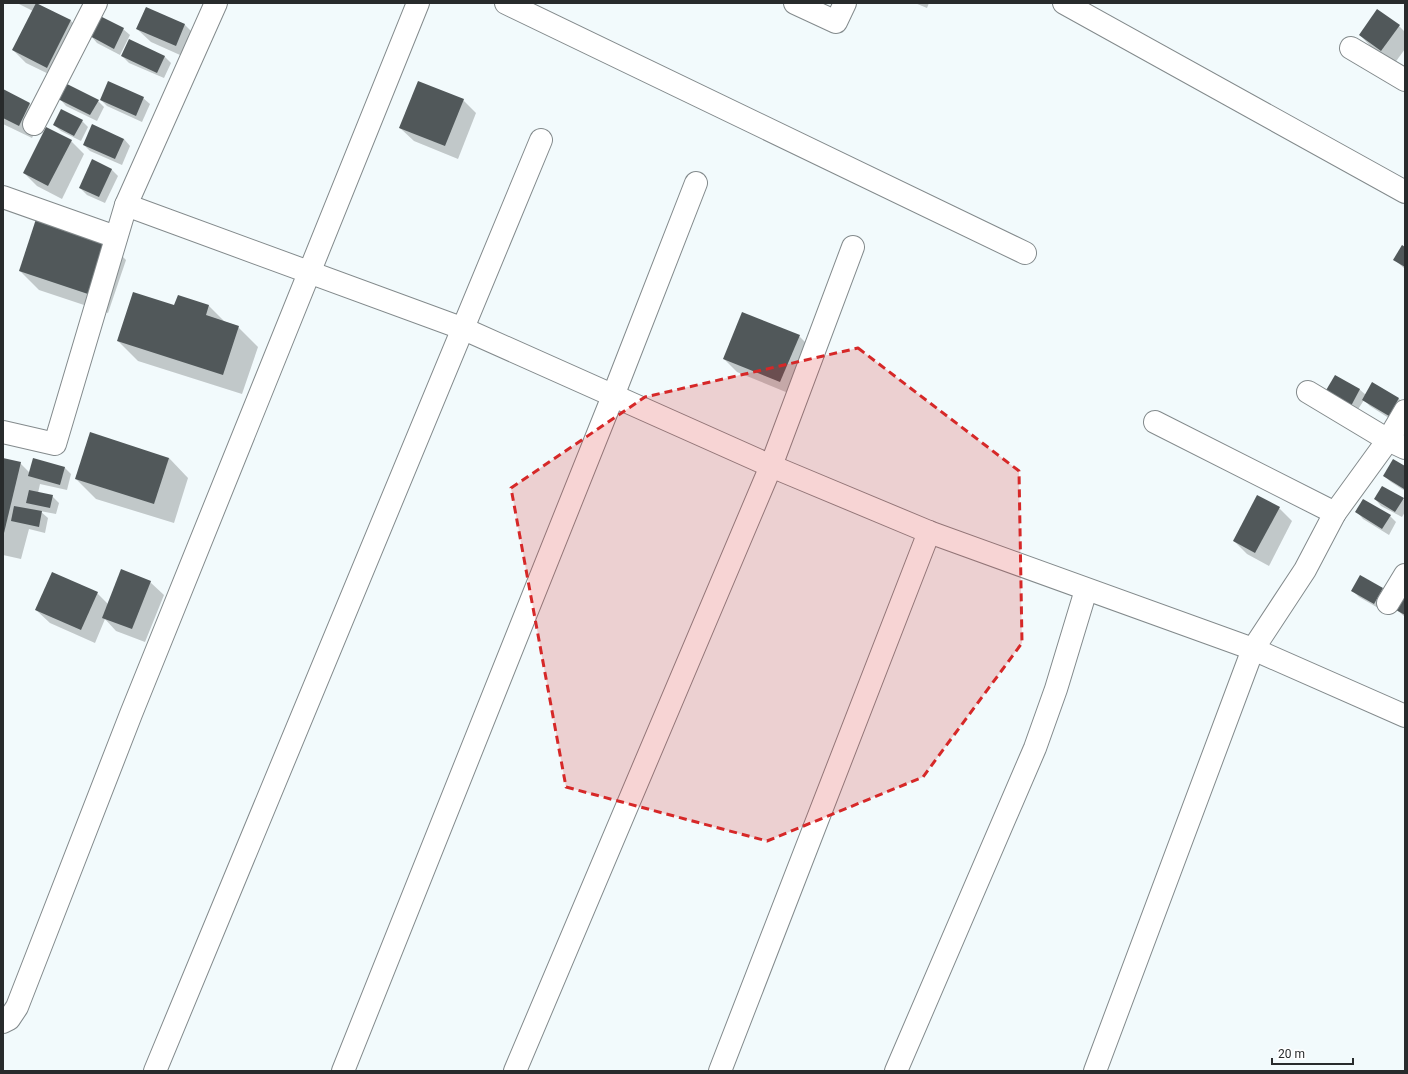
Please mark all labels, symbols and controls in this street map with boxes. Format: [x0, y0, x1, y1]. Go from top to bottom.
scale bar [1272, 1040, 1353, 1066]
text: 20 m [1278, 1047, 1305, 1061]

